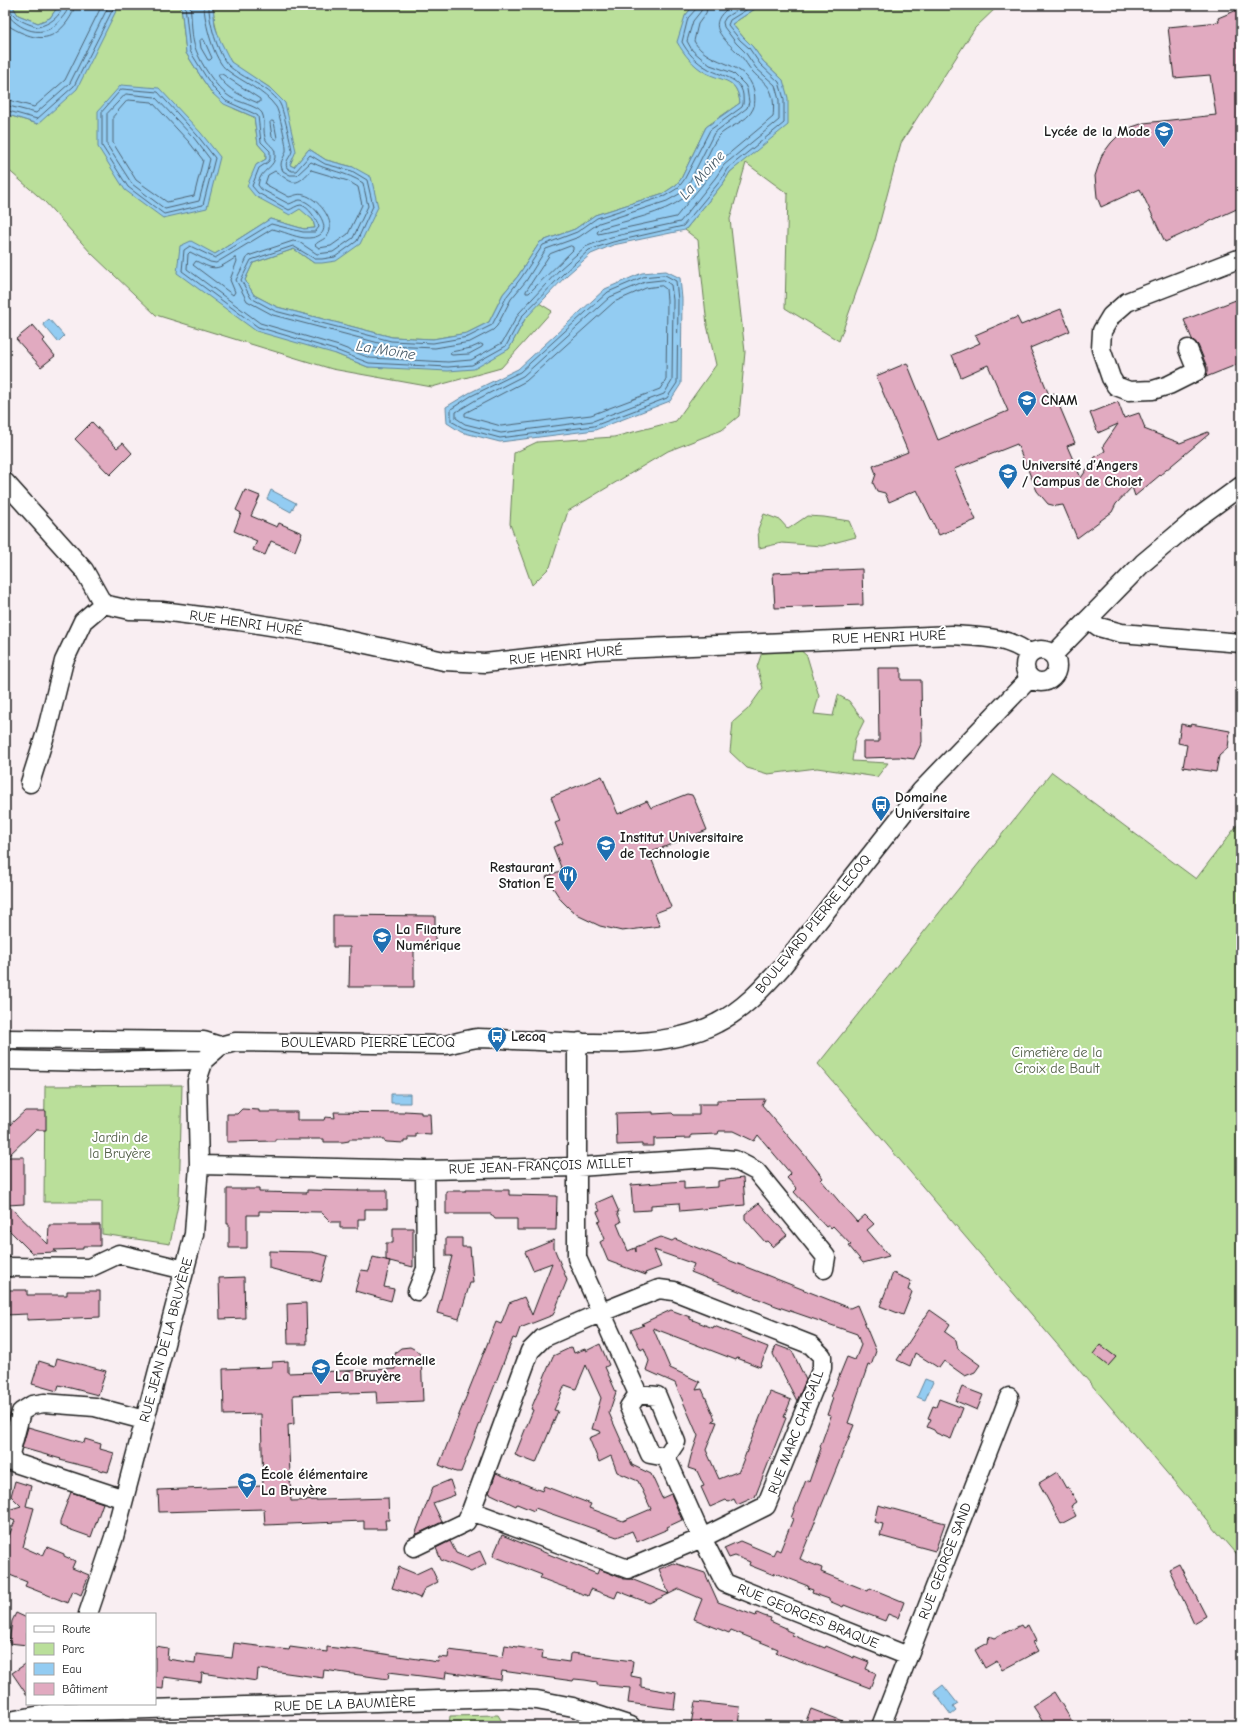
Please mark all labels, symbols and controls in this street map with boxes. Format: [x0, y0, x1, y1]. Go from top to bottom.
school or university icon: Lycée de la Mode [1153, 120, 1175, 148]
place label: Lycée de la Mode [1044, 123, 1150, 140]
water label: La Moine [675, 146, 729, 203]
water label: La Moine [355, 336, 417, 364]
school or university icon: CNAM [1016, 389, 1038, 417]
place label: CNAM [1041, 392, 1078, 409]
place label: Université d’Angers / Campus de Cholet [1022, 457, 1143, 490]
school or university icon: Université d’Angers / Campus de Cholet [997, 462, 1019, 490]
street label: RUE HENRI HURÉ [188, 607, 304, 639]
street label: RUE HENRI HURÉ [832, 627, 946, 647]
street label: RUE HENRI HURÉ [508, 642, 624, 668]
place label: Domaine Universitaire [895, 789, 970, 822]
bus stop icon: Domaine Universitaire [870, 794, 892, 822]
place label: Institut Universitaire de Technologie [620, 829, 744, 862]
school or university icon: Institut Universitaire de Technologie [595, 834, 617, 862]
street label: BOULEVARD PIERRE LECOQ [752, 851, 874, 997]
place label: Restaurant Station E [490, 859, 555, 892]
restaurant icon: Restaurant Station E [557, 864, 579, 892]
place label: La Filature Numérique [396, 921, 461, 954]
school or university icon: La Filature Numérique [371, 926, 393, 954]
bus stop icon: Lecoq [486, 1025, 508, 1053]
place label: Lecoq [511, 1028, 546, 1045]
street label: BOULEVARD PIERRE LECOQ [281, 1034, 455, 1051]
park label: Cimetière de la Croix de Bault [1012, 1044, 1102, 1077]
park label: Jardin de la Bruyère [89, 1129, 151, 1162]
street label: RUE JEAN-FRANÇOIS MILLET [448, 1154, 634, 1178]
street label: RUE JEAN DE LA BRUYÈRE [136, 1256, 196, 1424]
place label: École maternelle La Bruyère [335, 1352, 435, 1385]
school or university icon: École maternelle La Bruyère [310, 1357, 332, 1385]
street label: RUE MARC CHAGALL [764, 1368, 828, 1496]
place label: École élémentaire La Bruyère [261, 1466, 368, 1499]
school or university icon: École élémentaire La Bruyère [236, 1471, 258, 1499]
street label: RUE GEORGE SAND [915, 1500, 975, 1622]
street label: RUE GEORGES BRAQUE [735, 1580, 881, 1652]
legend [26, 1613, 156, 1705]
text: Route [62, 1622, 91, 1636]
text: Parc [62, 1642, 85, 1656]
text: Eau [62, 1662, 82, 1676]
text: Bâtiment [62, 1682, 108, 1696]
street label: RUE DE LA BAUMIÈRE [274, 1693, 416, 1715]

